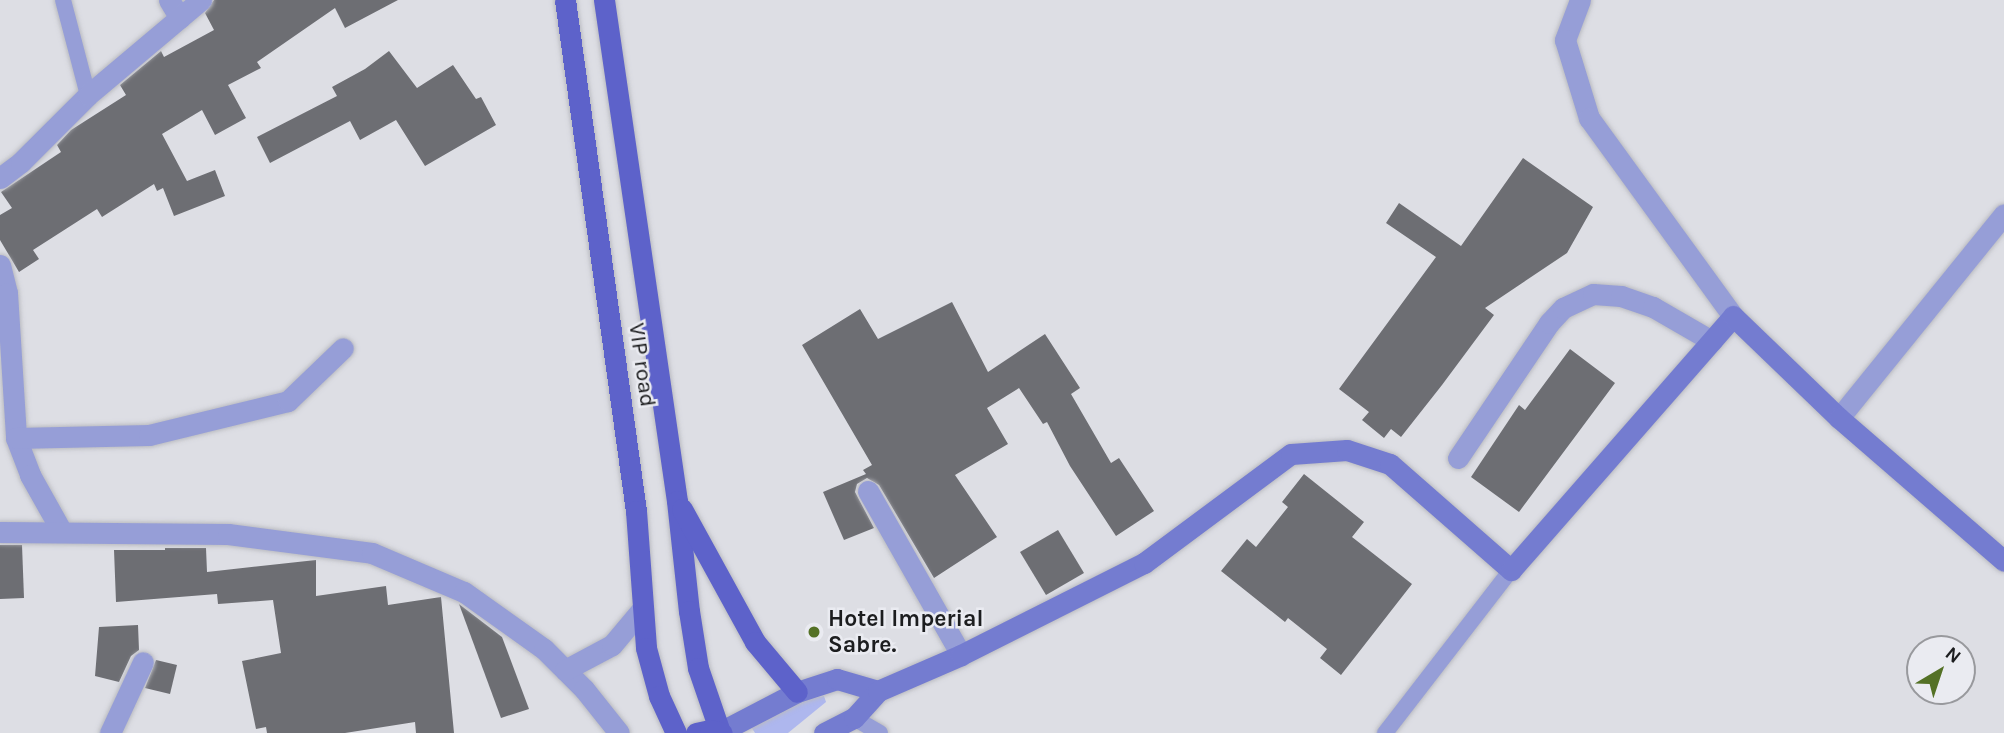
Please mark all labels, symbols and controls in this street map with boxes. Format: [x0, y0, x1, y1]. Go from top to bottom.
street label: VIP road [622, 321, 662, 409]
place label: Hotel Imperial Sabre. [828, 605, 983, 659]
marker: Hotel Imperial Sabre. [806, 624, 822, 640]
north arrow [1906, 635, 1976, 705]
text: N [1941, 642, 1965, 668]

